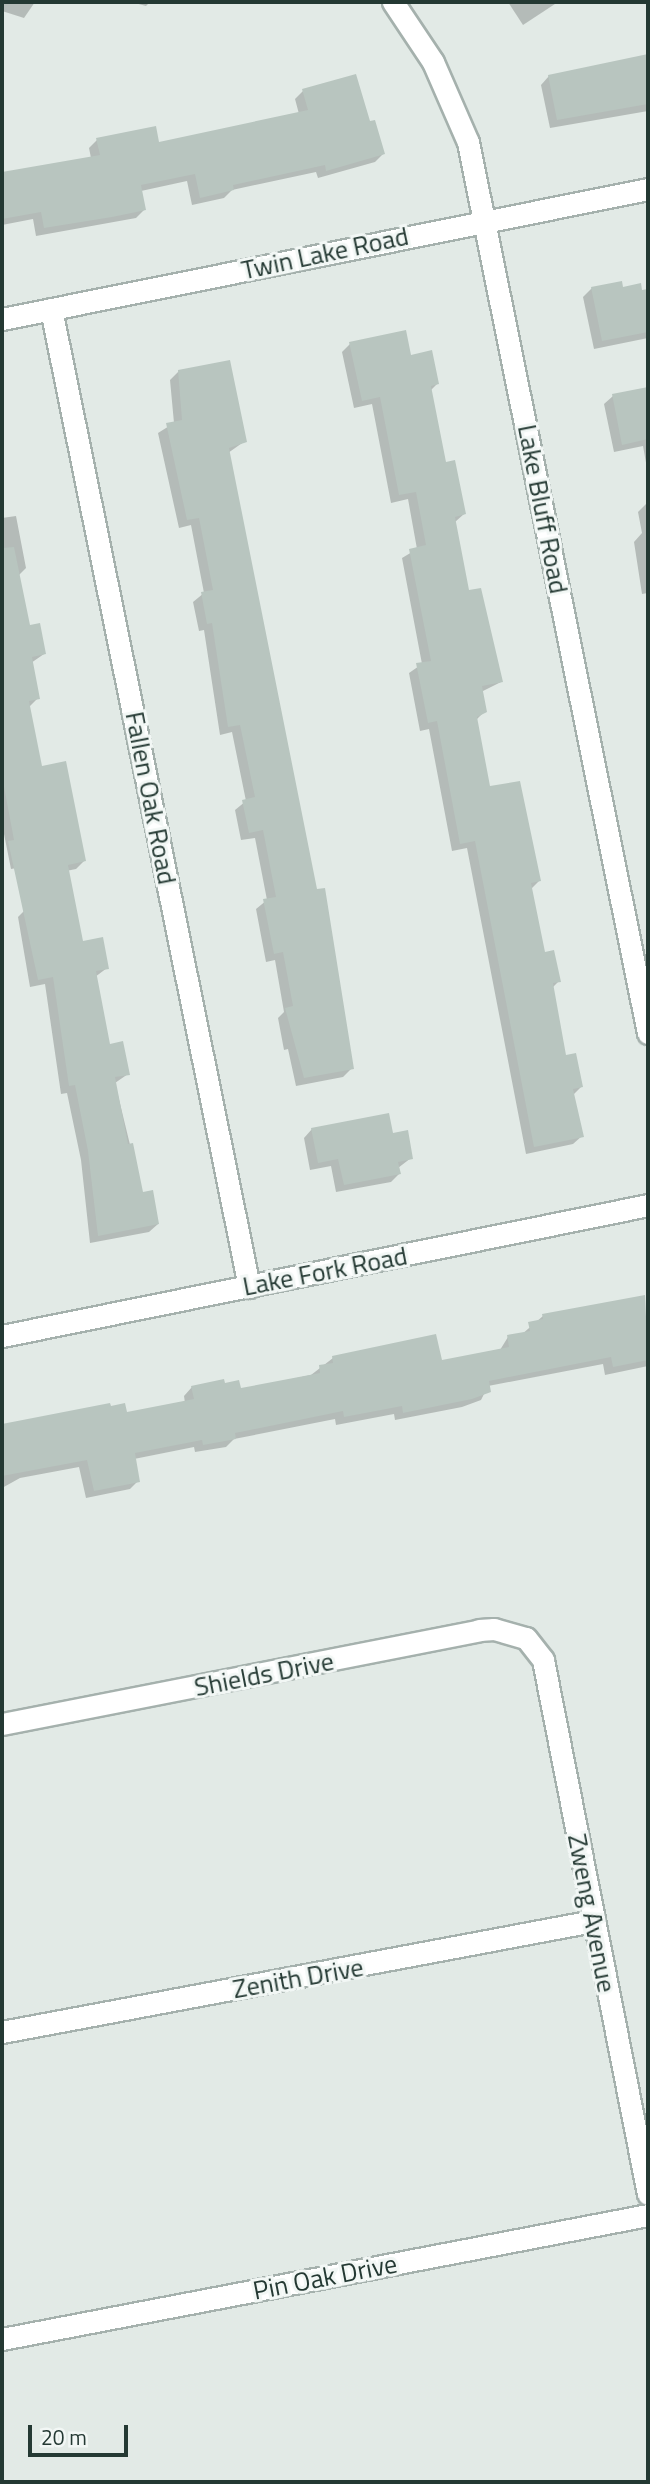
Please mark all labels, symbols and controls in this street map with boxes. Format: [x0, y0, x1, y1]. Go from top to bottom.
street label: Twin Lake Road [239, 220, 411, 286]
street label: Lake Bluff Road [511, 422, 575, 596]
street label: Fallen Oak Road [119, 709, 183, 887]
street label: Lake Fork Road [240, 1240, 410, 1302]
street label: Shields Drive [192, 1645, 336, 1703]
street label: Zweng Avenue [561, 1831, 623, 1995]
street label: Zenith Drive [230, 1951, 366, 2005]
street label: Pin Oak Drive [250, 2248, 400, 2306]
scale bar [32, 2410, 131, 2454]
text: 20 m [41, 2421, 87, 2453]

